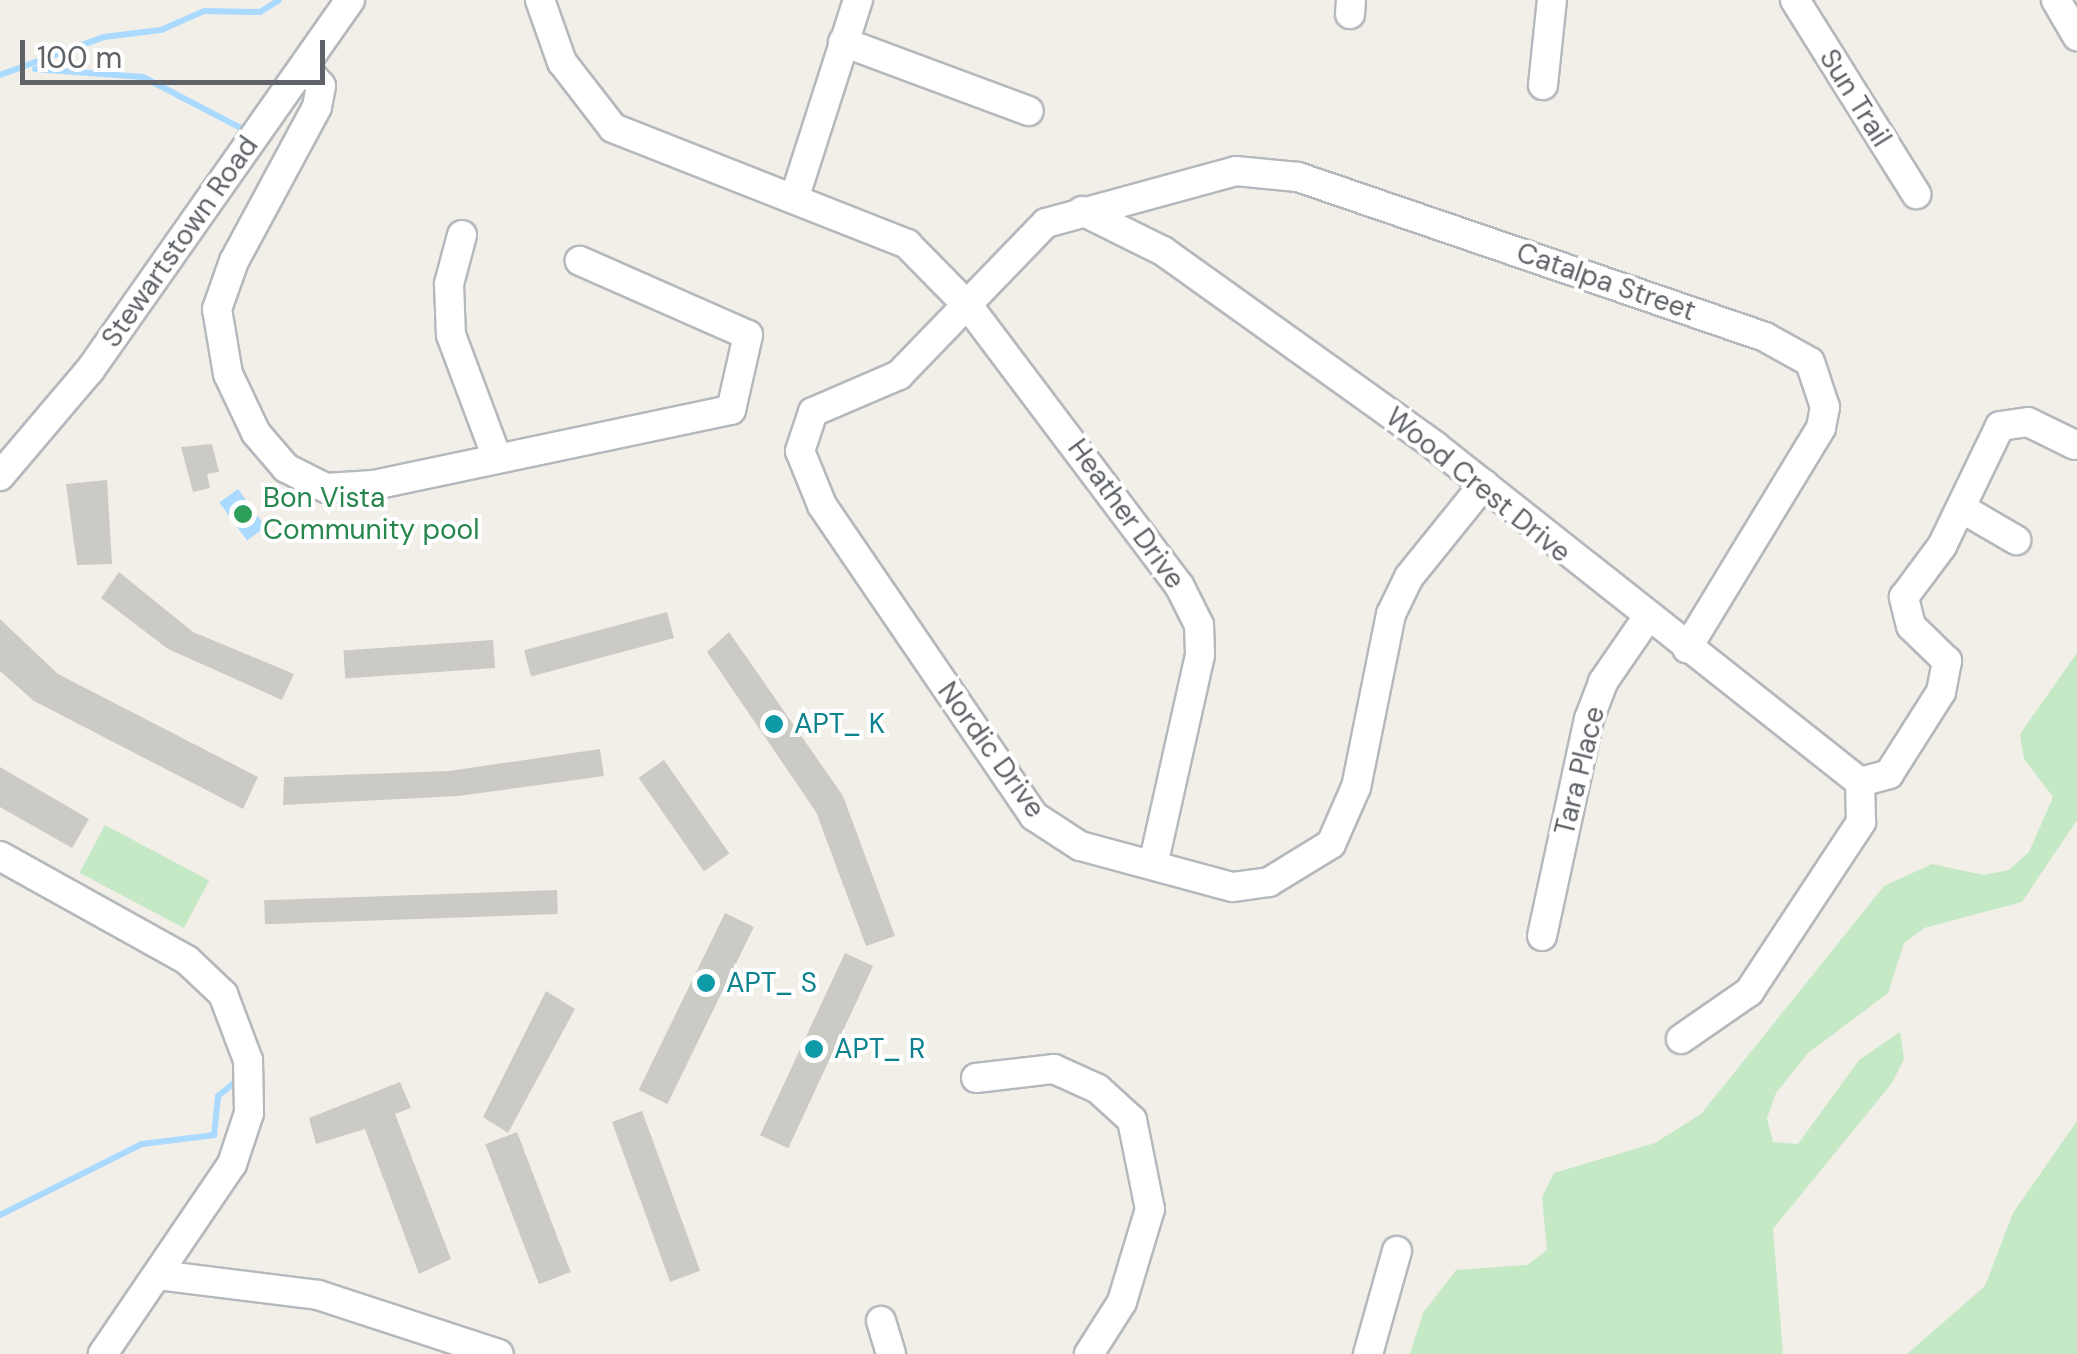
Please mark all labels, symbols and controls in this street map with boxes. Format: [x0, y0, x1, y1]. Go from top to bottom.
scale bar [25, 20, 330, 82]
text: 100 m [37, 38, 122, 77]
street label: Sun Trail [1812, 43, 1898, 153]
street label: Stewartstown Road [95, 130, 265, 354]
street label: Catalpa Street [1512, 236, 1700, 328]
street label: Wood Crest Drive [1379, 400, 1577, 570]
street label: Heather Drive [1060, 433, 1192, 595]
place label: Bon Vista Community pool [263, 481, 479, 547]
marker: Bon Vista Community pool [232, 503, 254, 525]
street label: Nordic Drive [930, 675, 1052, 825]
street label: Tara Place [1548, 703, 1612, 839]
place label: APT_ K [794, 707, 885, 741]
marker: APT_ K [763, 713, 785, 735]
place label: APT_ S [726, 966, 817, 1000]
marker: APT_ S [695, 972, 717, 994]
place label: APT_ R [834, 1032, 925, 1066]
marker: APT_ R [803, 1038, 825, 1060]

